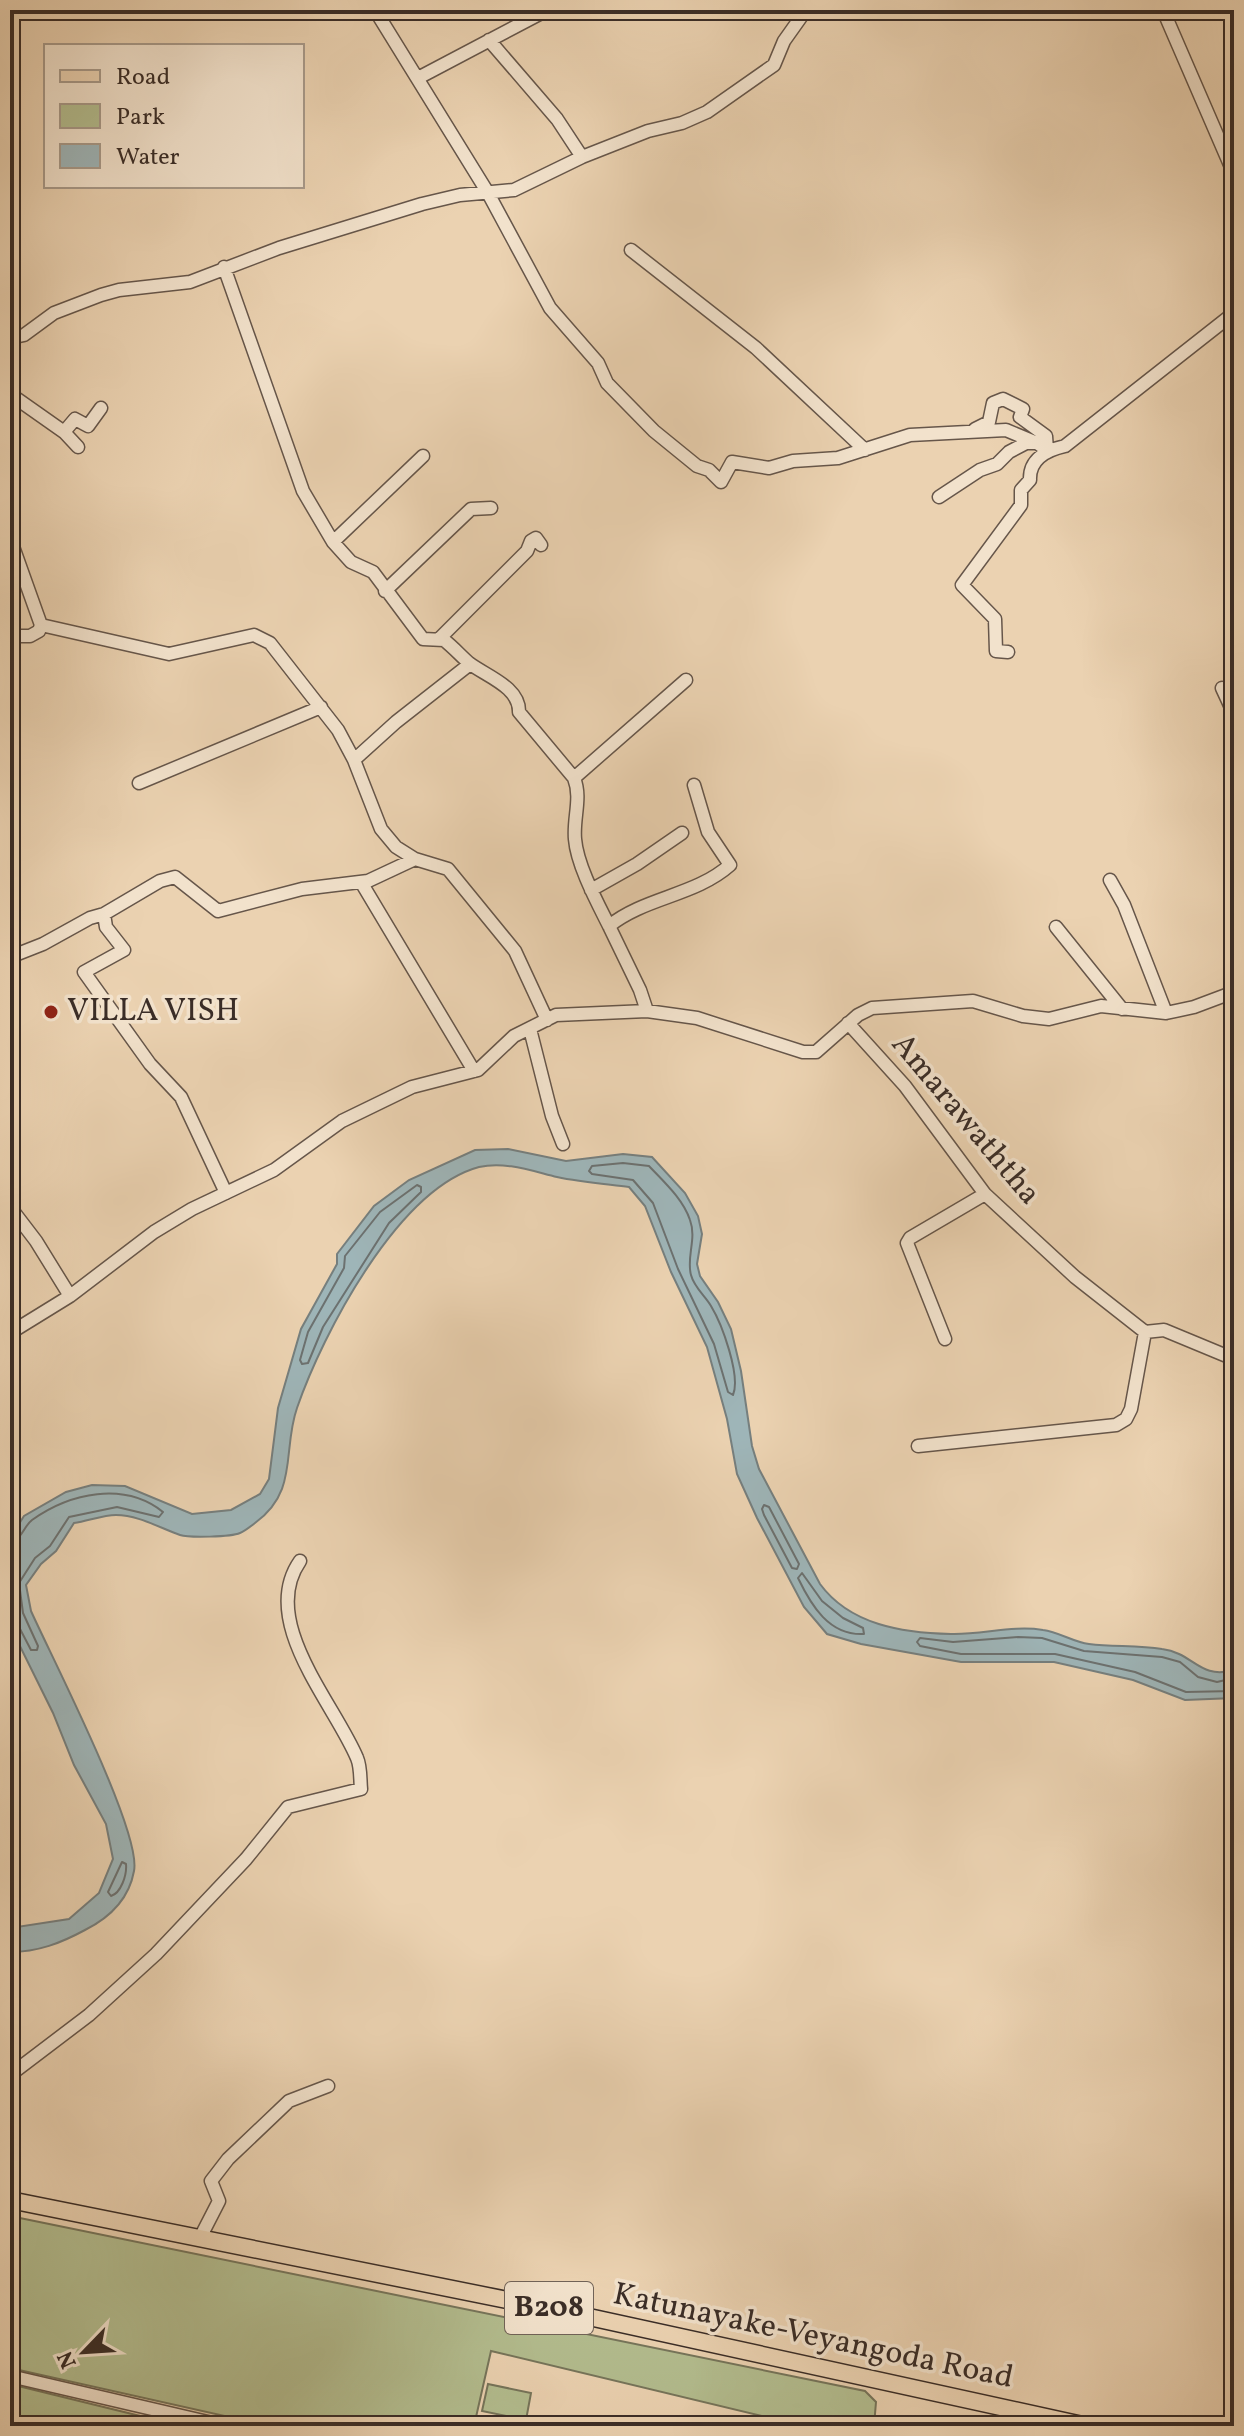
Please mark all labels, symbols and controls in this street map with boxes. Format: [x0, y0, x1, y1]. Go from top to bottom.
legend [44, 44, 304, 188]
text: Road [116, 61, 170, 95]
text: Park [116, 101, 165, 135]
text: Water [116, 141, 180, 175]
place label: VILLA VISH [67, 990, 239, 1034]
marker: VILLA VISH [42, 1003, 60, 1021]
street label: Amarawaththa [880, 1025, 1050, 1215]
street label: Katunayake-Veyangoda Road [609, 2273, 1017, 2401]
road number: B208 [505, 2282, 593, 2334]
north arrow [44, 2312, 124, 2392]
text: N [51, 2346, 86, 2373]

